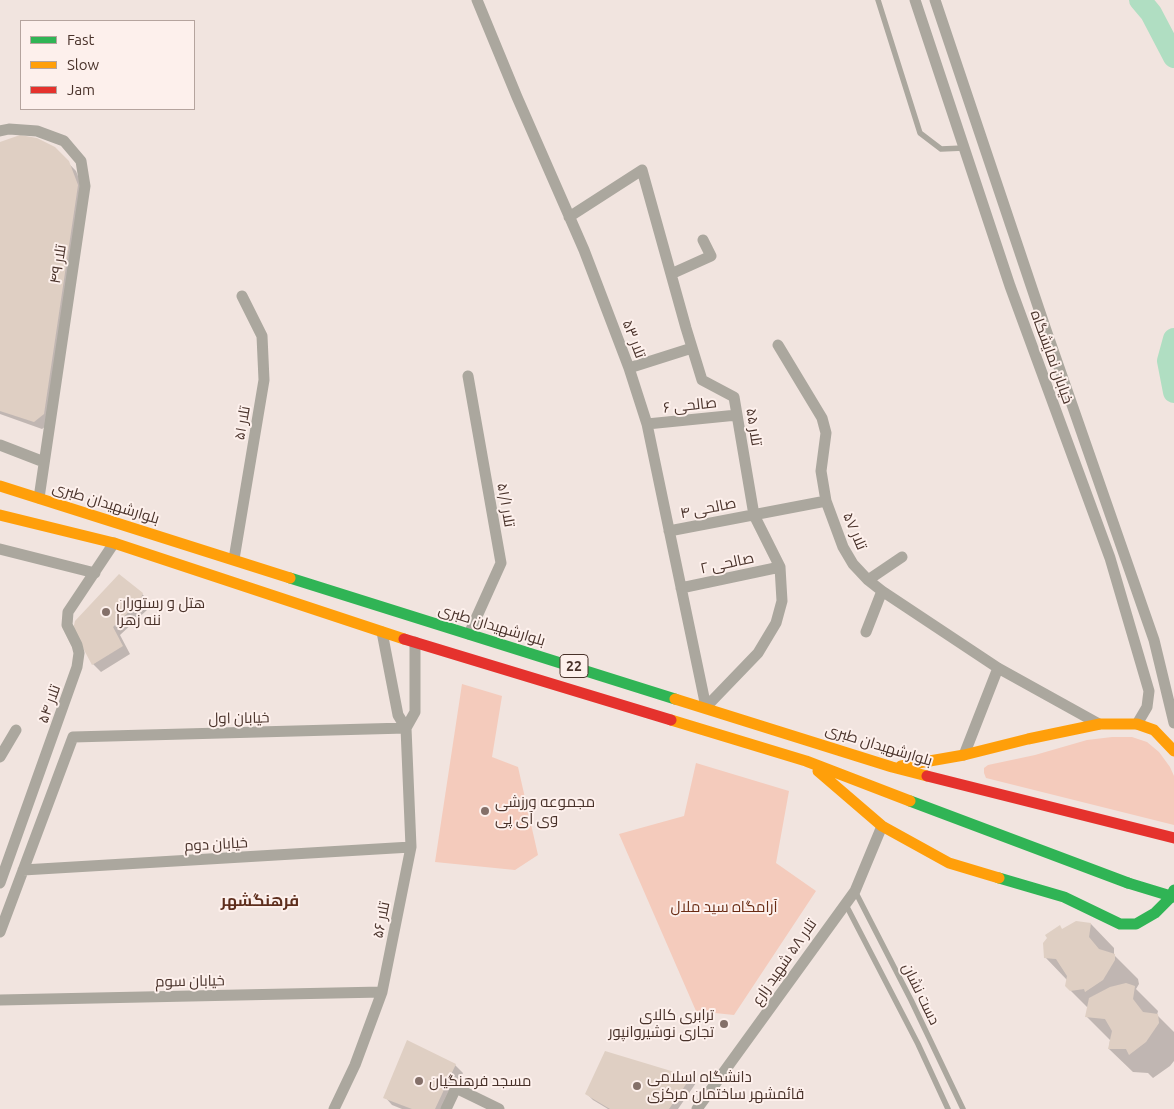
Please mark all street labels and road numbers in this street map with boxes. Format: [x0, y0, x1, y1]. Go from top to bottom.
street label: تلار ۴۹ [46, 243, 70, 285]
street label: خیابان نمایشگاه [1027, 308, 1077, 406]
street label: تلار ۵۳ [618, 317, 650, 361]
street label: صالحی ۶ [662, 393, 718, 417]
street label: تلار ۵۱ [230, 405, 254, 441]
street label: تلار ۵۵ [742, 407, 766, 447]
street label: بلوارشهیدان طبری [50, 478, 162, 528]
street label: تلار ۵۱/۱ [493, 482, 519, 528]
street label: صالحی ۴ [679, 494, 737, 522]
street label: تلار ۵۷ [839, 510, 871, 552]
street label: صالحی ۲ [698, 549, 756, 577]
street label: بلوارشهیدان طبری [436, 600, 548, 650]
road number: 22 [560, 654, 588, 678]
street label: تلار ۵۴ [34, 682, 64, 726]
street label: خیابان اول [208, 708, 270, 728]
street label: بلوارشهیدان طبری [823, 720, 935, 770]
street label: خیابان دوم [184, 833, 248, 855]
street label: تلار ۵۶ [369, 900, 393, 940]
street label: تلار ۵۸ شهید زارع [748, 916, 820, 1008]
street label: دست نشان [898, 960, 944, 1028]
street label: خیابان سوم [155, 971, 225, 991]

